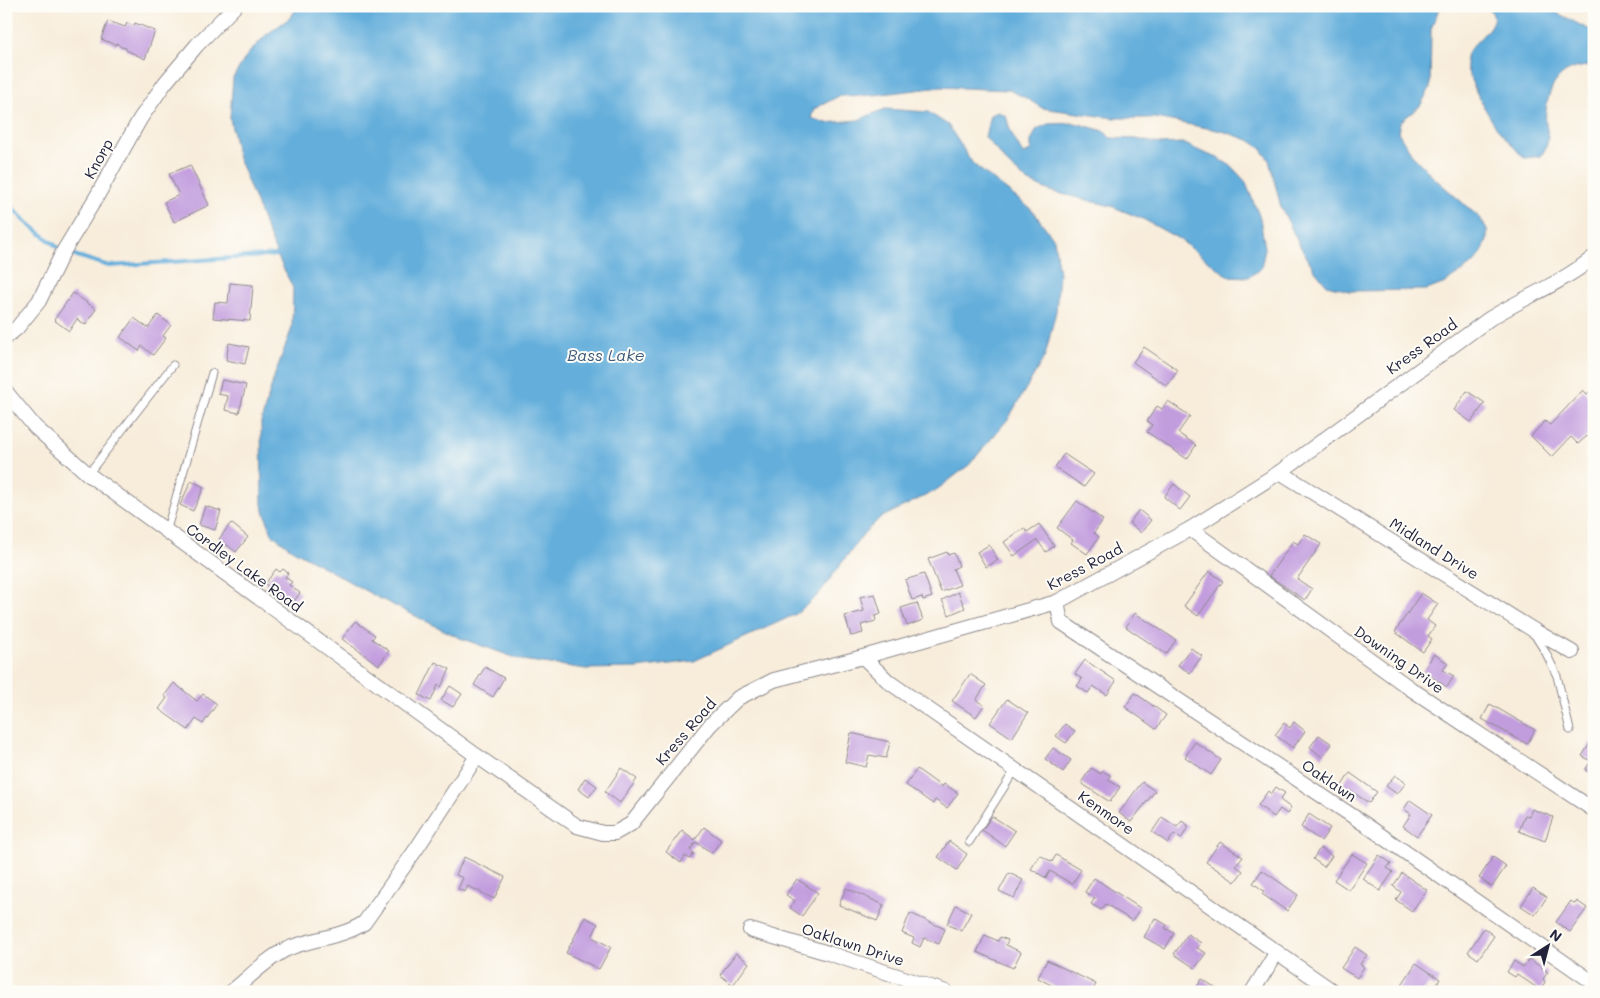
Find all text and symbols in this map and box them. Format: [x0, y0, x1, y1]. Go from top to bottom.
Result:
street label: Knorp [79, 135, 117, 182]
street label: Kress Road [1382, 314, 1461, 379]
water label: Bass Lake [567, 344, 645, 365]
street label: Midland Drive [1386, 513, 1483, 584]
street label: Cordley Lake Road [182, 518, 307, 616]
street label: Kress Road [1043, 538, 1126, 594]
street label: Downing Drive [1351, 621, 1448, 698]
street label: Kress Road [651, 694, 720, 769]
street label: Oaklawn [1298, 754, 1361, 806]
street label: Kenmore [1074, 786, 1139, 839]
street label: Oaklawn Drive [799, 918, 907, 970]
north arrow [1522, 920, 1572, 970]
text: N [1546, 924, 1566, 946]

